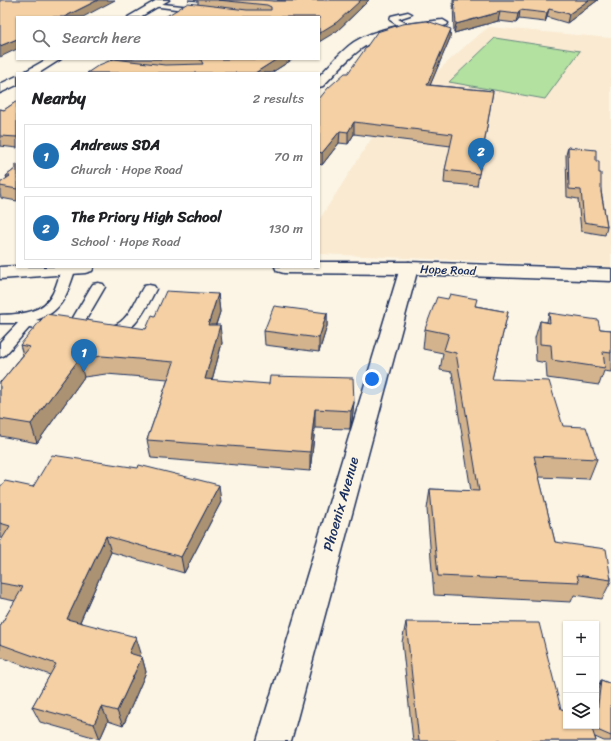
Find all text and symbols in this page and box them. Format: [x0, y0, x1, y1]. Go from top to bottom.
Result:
search box [16, 16, 320, 60]
text: Search here [62, 25, 141, 51]
icon: search [30, 27, 52, 49]
text: Nearby [32, 83, 86, 113]
text: 2 results [253, 87, 304, 110]
text: Andrews SDA [71, 132, 160, 158]
pin: 2 [468, 138, 494, 171]
text: 1 [43, 145, 49, 168]
text: 70 m [274, 145, 303, 168]
text: Church · Hope Road [71, 158, 182, 181]
text: The Priory High School [71, 204, 222, 230]
text: 2 [42, 217, 50, 240]
text: 130 m [269, 217, 303, 240]
text: School · Hope Road [71, 230, 180, 253]
street label: Hope Road [420, 258, 477, 282]
pin: 1 [71, 339, 97, 372]
your location [362, 369, 382, 389]
street label: Phoenix Avenue [316, 454, 366, 554]
map controls [563, 621, 599, 729]
button: + [563, 621, 599, 657]
button: − [563, 657, 599, 693]
button: layers [563, 693, 599, 729]

